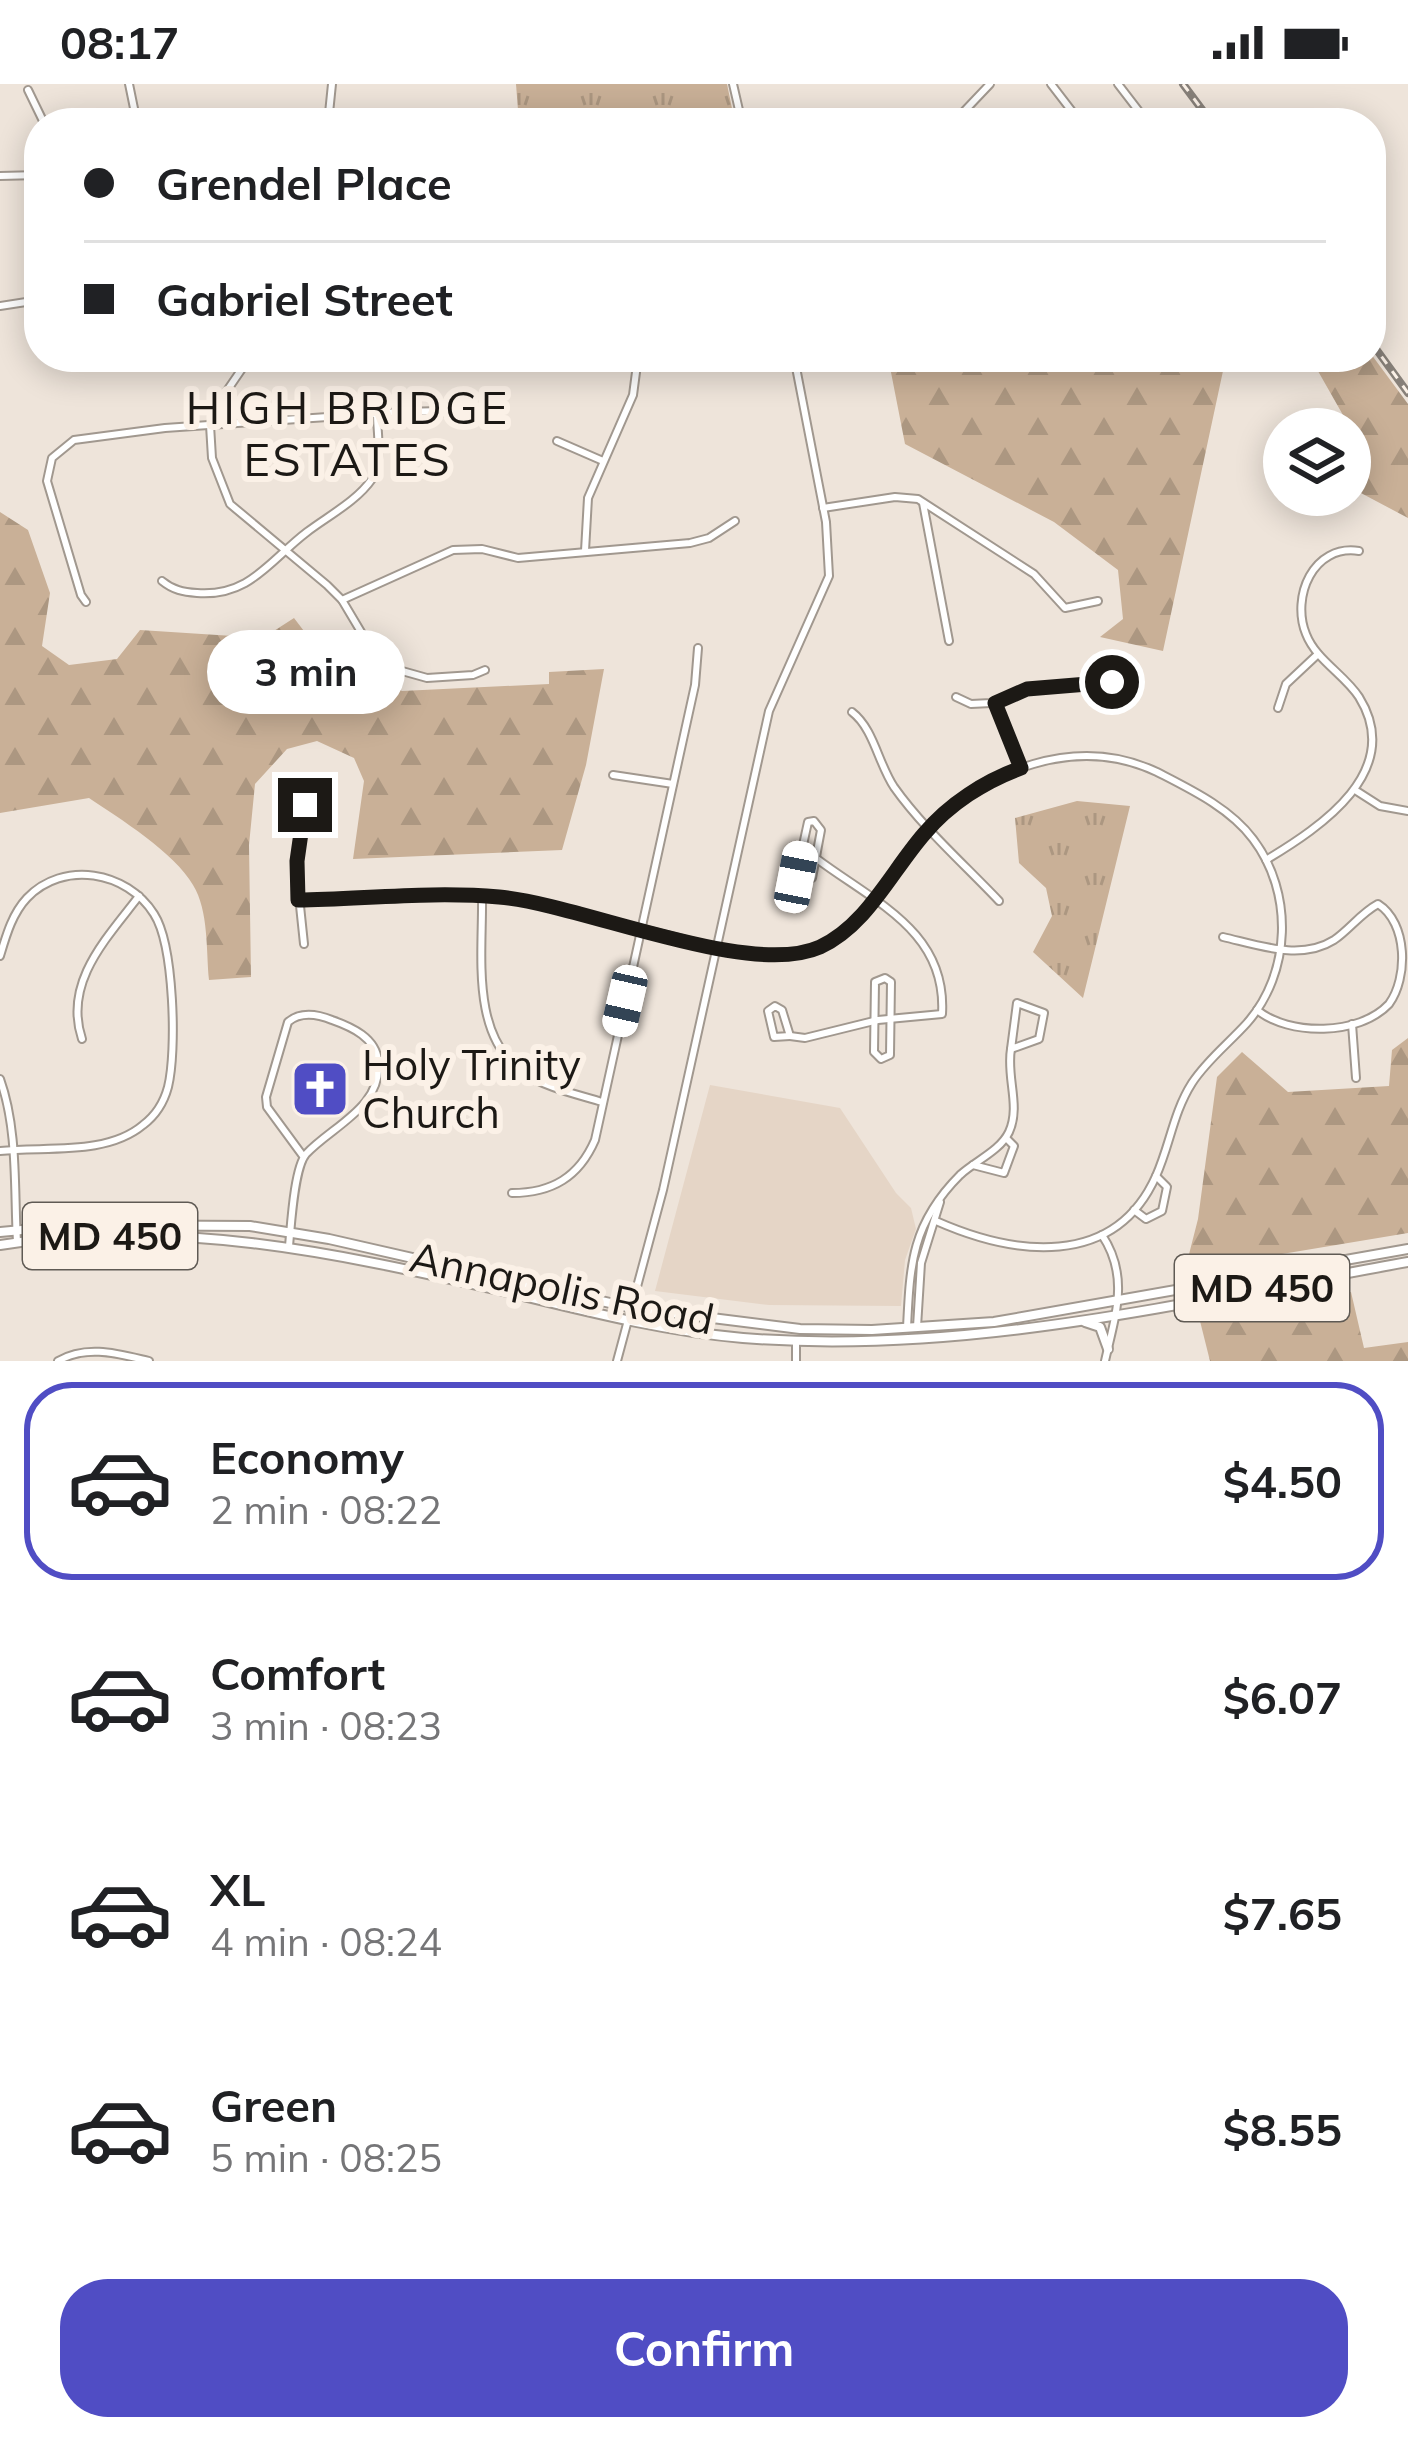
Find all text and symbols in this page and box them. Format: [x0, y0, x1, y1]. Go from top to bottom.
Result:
text: 08:17 [60, 14, 179, 70]
text: Grendel Place [156, 155, 452, 211]
text: Gabriel Street [156, 271, 453, 327]
district label: HIGH BRIDGE ESTATES [186, 379, 510, 487]
map controls [1263, 408, 1371, 516]
button: layers [1263, 408, 1371, 516]
callout: 3 min [206, 631, 404, 715]
text: 3 min [255, 647, 357, 696]
route start [1085, 655, 1139, 709]
route end [278, 778, 332, 832]
car [771, 838, 821, 916]
car [599, 962, 651, 1040]
place label: Holy Trinity Church [362, 1038, 581, 1139]
church icon: Holy Trinity Church [289, 1058, 351, 1120]
road number: MD 450 [23, 1203, 197, 1269]
street label: Annapolis Road [405, 1229, 719, 1346]
road number: MD 450 [1175, 1255, 1349, 1321]
icon: car [66, 1427, 174, 1535]
text: Economy [210, 1429, 404, 1485]
text: $4.50 [1223, 1453, 1342, 1509]
text: 2 min · 08:22 [210, 1485, 442, 1534]
icon: car [66, 1643, 174, 1751]
text: Comfort [210, 1645, 385, 1701]
text: $6.07 [1223, 1669, 1342, 1725]
text: 3 min · 08:23 [210, 1701, 442, 1750]
icon: car [66, 1859, 174, 1967]
text: XL [210, 1861, 265, 1917]
text: $7.65 [1223, 1885, 1342, 1941]
text: 4 min · 08:24 [210, 1917, 442, 1966]
icon: car [66, 2075, 174, 2183]
text: Green [210, 2077, 337, 2133]
text: $8.55 [1223, 2101, 1342, 2157]
text: 5 min · 08:25 [210, 2133, 442, 2182]
button: Confirm [60, 2279, 1348, 2417]

